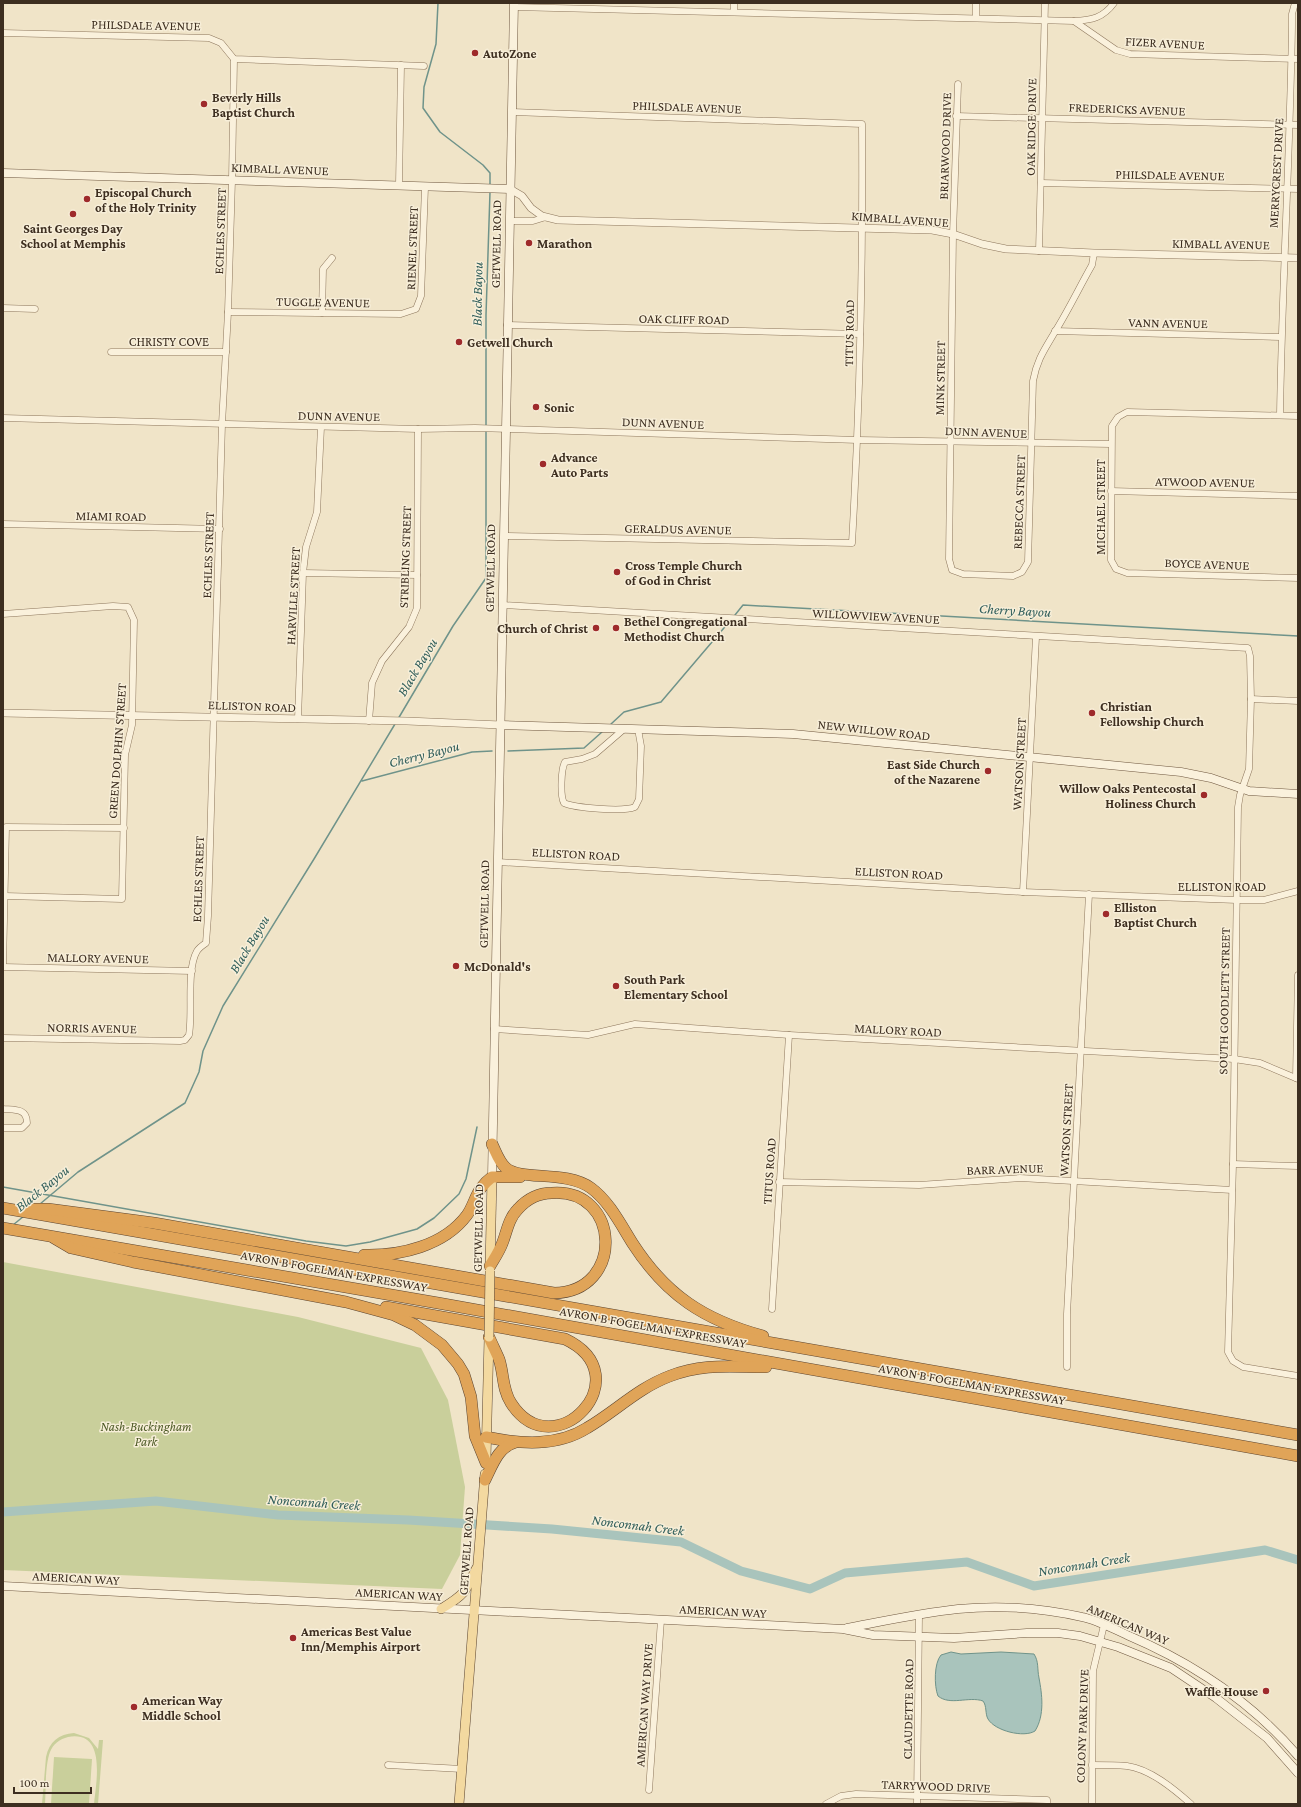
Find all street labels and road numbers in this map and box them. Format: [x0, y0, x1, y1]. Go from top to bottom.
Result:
street label: PHILSDALE AVENUE [91, 17, 201, 33]
street label: FIZER AVENUE [1125, 33, 1205, 53]
street label: OAK RIDGE DRIVE [1023, 78, 1039, 176]
street label: BRIARWOOD DRIVE [936, 92, 954, 200]
street label: PHILSDALE AVENUE [632, 98, 742, 116]
street label: FREDERICKS AVENUE [1068, 99, 1186, 119]
street label: MERRYCREST DRIVE [1266, 118, 1286, 228]
street label: KIMBALL AVENUE [231, 160, 329, 178]
street label: PHILSDALE AVENUE [1115, 167, 1225, 183]
street label: ECHLES STREET [211, 187, 229, 275]
street label: GETWELL ROAD [488, 200, 504, 288]
street label: RIENEL STREET [403, 206, 421, 290]
street label: KIMBALL AVENUE [851, 208, 949, 230]
street label: KIMBALL AVENUE [1172, 236, 1270, 252]
street label: TUGGLE AVENUE [276, 294, 370, 310]
street label: TITUS ROAD [841, 299, 857, 367]
street label: OAK CLIFF ROAD [638, 311, 730, 327]
street label: VANN AVENUE [1128, 315, 1208, 331]
street label: CHRISTY COVE [129, 334, 209, 349]
street label: MINK STREET [932, 341, 948, 415]
street label: DUNN AVENUE [298, 408, 380, 424]
street label: DUNN AVENUE [622, 414, 704, 432]
street label: DUNN AVENUE [945, 423, 1027, 441]
street label: REBECCA STREET [1010, 454, 1028, 550]
street label: MICHAEL STREET [1093, 459, 1108, 555]
street label: ATWOOD AVENUE [1155, 474, 1255, 490]
street label: STRIBLING STREET [396, 506, 414, 608]
street label: MIAMI ROAD [75, 508, 147, 524]
street label: ECHLES STREET [199, 511, 217, 599]
street label: GERALDUS AVENUE [624, 521, 732, 537]
street label: GETWELL ROAD [482, 524, 498, 612]
street label: HARVILLE STREET [283, 547, 303, 645]
street label: BOYCE AVENUE [1164, 555, 1250, 573]
street label: WILLOWVIEW AVENUE [812, 605, 940, 627]
street label: GREEN DOLPHIN STREET [105, 683, 129, 819]
street label: ELLISTON ROAD [208, 697, 296, 715]
street label: NEW WILLOW ROAD [817, 717, 931, 743]
street label: WATSON STREET [1009, 717, 1029, 811]
street label: ECHLES STREET [189, 835, 207, 923]
street label: ELLISTON ROAD [531, 844, 621, 864]
street label: GETWELL ROAD [476, 860, 492, 948]
street label: ELLISTON ROAD [854, 863, 944, 883]
street label: ELLISTON ROAD [1178, 879, 1266, 894]
street label: SOUTH GOODLETT STREET [1215, 927, 1233, 1075]
street label: MALLORY AVENUE [47, 950, 149, 966]
street label: NORRIS AVENUE [47, 1020, 137, 1036]
street label: MALLORY ROAD [854, 1020, 942, 1040]
street label: WATSON STREET [1056, 1083, 1076, 1177]
street label: TITUS ROAD [759, 1137, 779, 1205]
street label: BARR AVENUE [966, 1160, 1044, 1178]
street label: GETWELL ROAD [470, 1184, 486, 1272]
street label: AVRON B FOGELMAN EXPRESSWAY [240, 1247, 429, 1295]
street label: AVRON B FOGELMAN EXPRESSWAY [559, 1303, 748, 1351]
street label: AVRON B FOGELMAN EXPRESSWAY [878, 1360, 1067, 1408]
street label: GETWELL ROAD [455, 1506, 477, 1596]
street label: AMERICAN WAY [32, 1568, 120, 1588]
street label: AMERICAN WAY [355, 1584, 443, 1604]
street label: AMERICAN WAY [1085, 1600, 1171, 1648]
street label: AMERICAN WAY [679, 1601, 767, 1621]
street label: AMERICAN WAY DRIVE [632, 1643, 656, 1767]
street label: CLAUDETTE ROAD [900, 1658, 916, 1760]
street label: COLONY PARK DRIVE [1073, 1669, 1091, 1783]
street label: TARRYWOOD DRIVE [881, 1777, 991, 1795]

